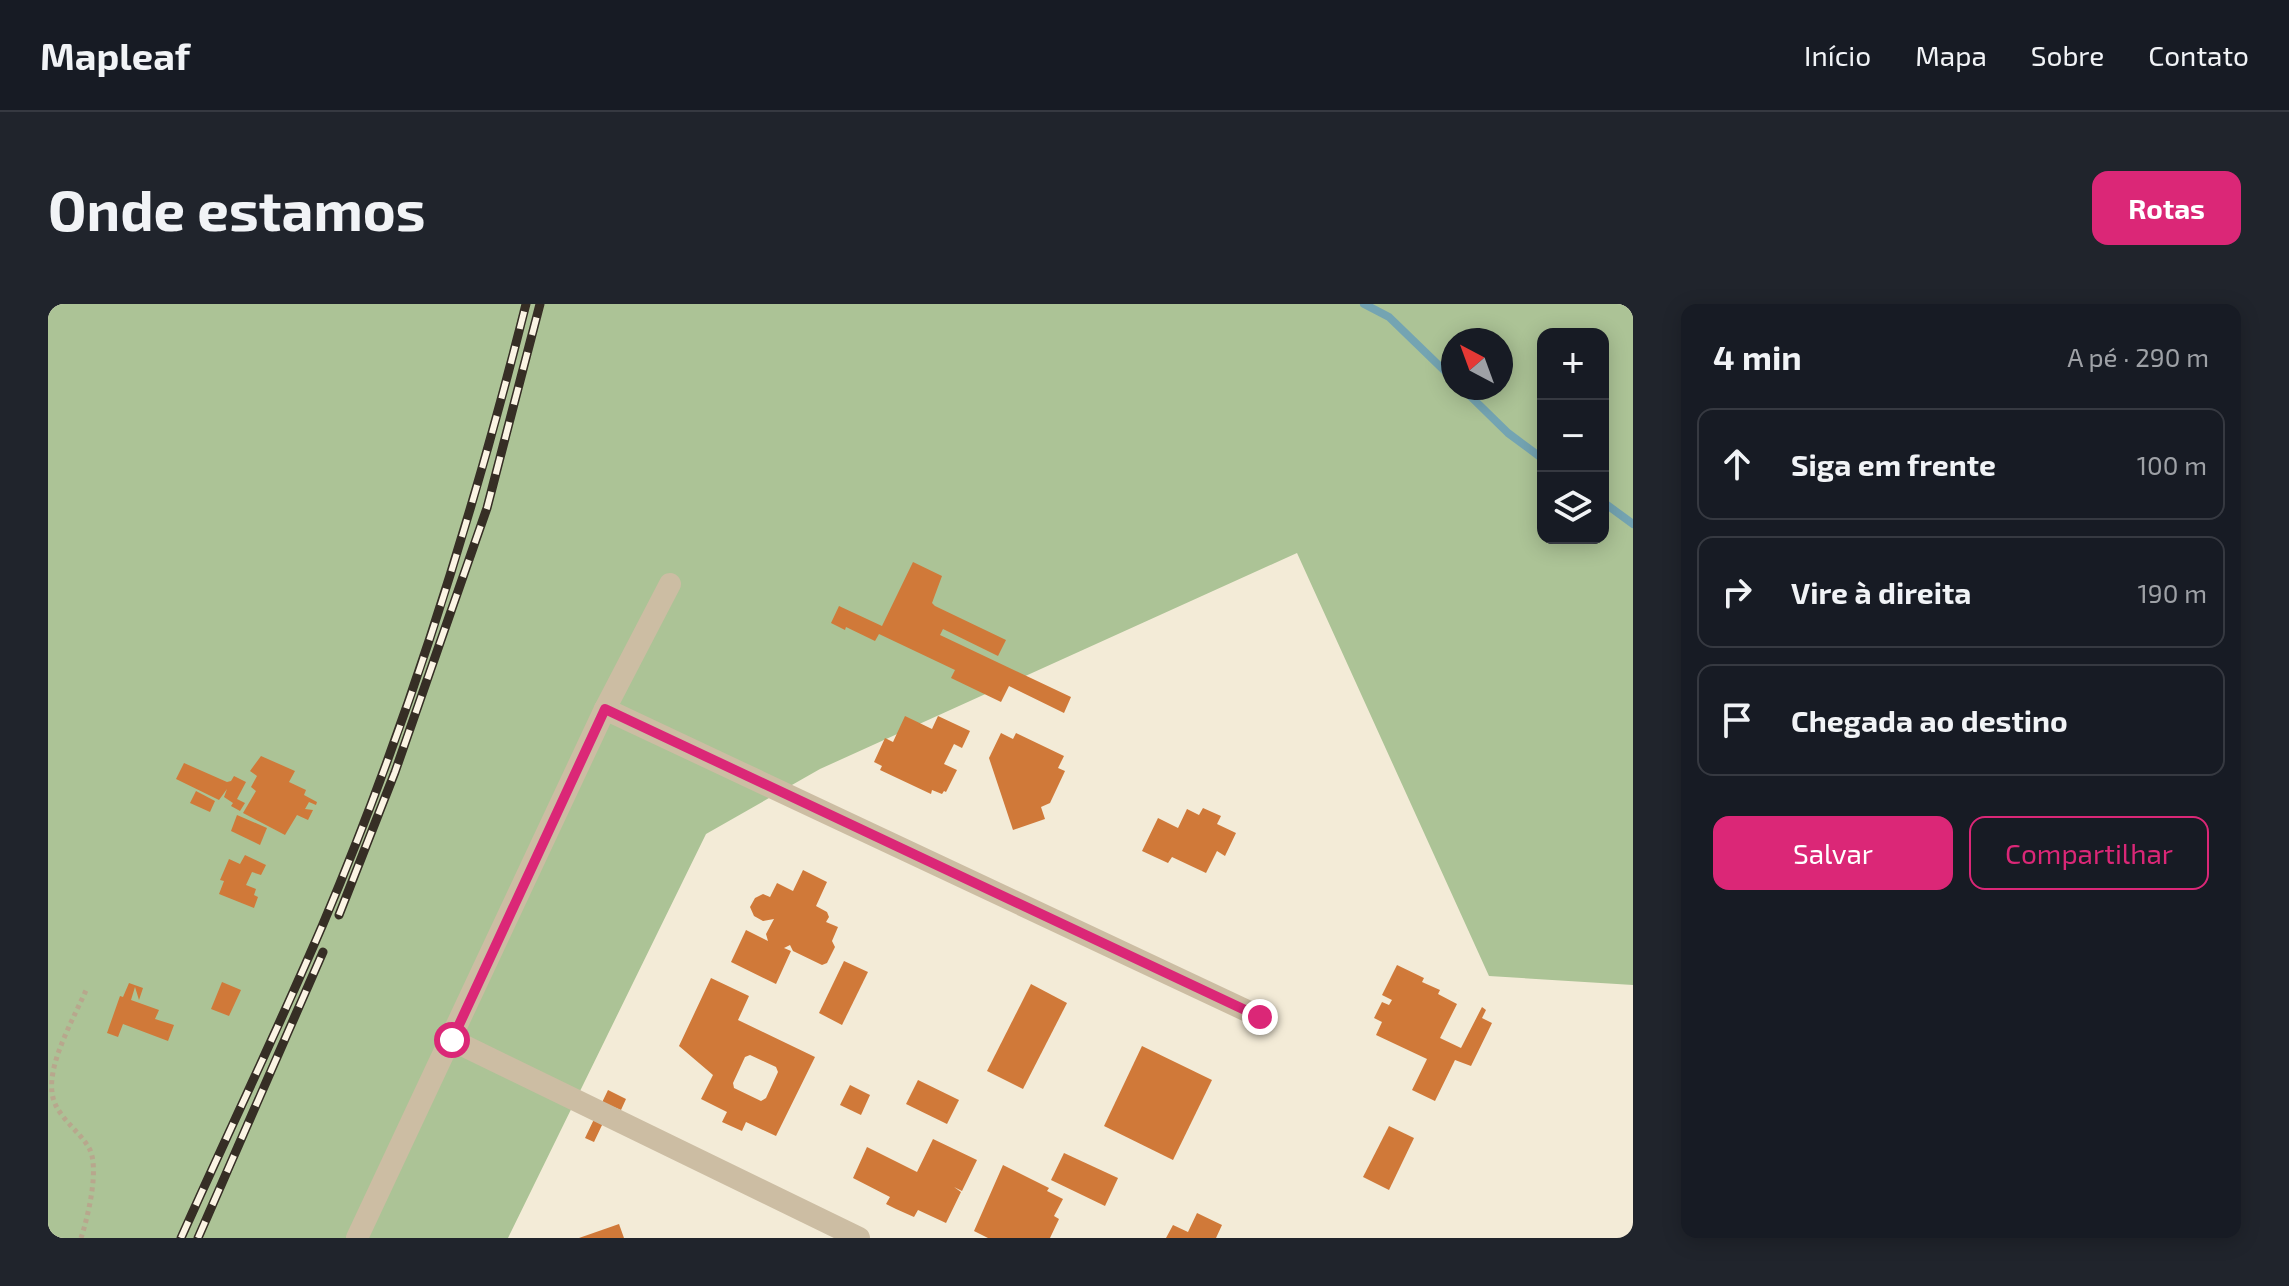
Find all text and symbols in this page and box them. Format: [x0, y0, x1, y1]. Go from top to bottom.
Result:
text: Mapleaf [40, 32, 190, 78]
text: Início [1804, 38, 1871, 72]
text: Mapa [1915, 38, 1987, 72]
text: Sobre [2031, 38, 2104, 72]
text: Contato [2148, 38, 2249, 72]
button: Rotas [2092, 171, 2241, 245]
text: Onde estamos [48, 175, 426, 242]
north arrow [1441, 328, 1513, 400]
map controls [1537, 328, 1609, 544]
button: + [1537, 328, 1609, 400]
text: 4 min [1713, 336, 1802, 377]
text: A pé · 290 m [2067, 341, 2209, 372]
button: − [1537, 400, 1609, 472]
icon: ahead [1715, 442, 1759, 486]
text: Siga em frente [1791, 446, 1996, 482]
text: 100 m [2137, 449, 2207, 480]
button: layers [1537, 472, 1609, 544]
icon: right [1715, 570, 1759, 614]
text: Vire à direita [1791, 574, 1971, 610]
text: 190 m [2138, 577, 2207, 608]
icon: arrive [1715, 698, 1759, 742]
text: Chegada ao destino [1791, 702, 2068, 738]
button: Salvar [1713, 816, 1953, 890]
button: Compartilhar [1969, 816, 2209, 890]
route end [1242, 999, 1278, 1035]
route start [434, 1022, 470, 1058]

